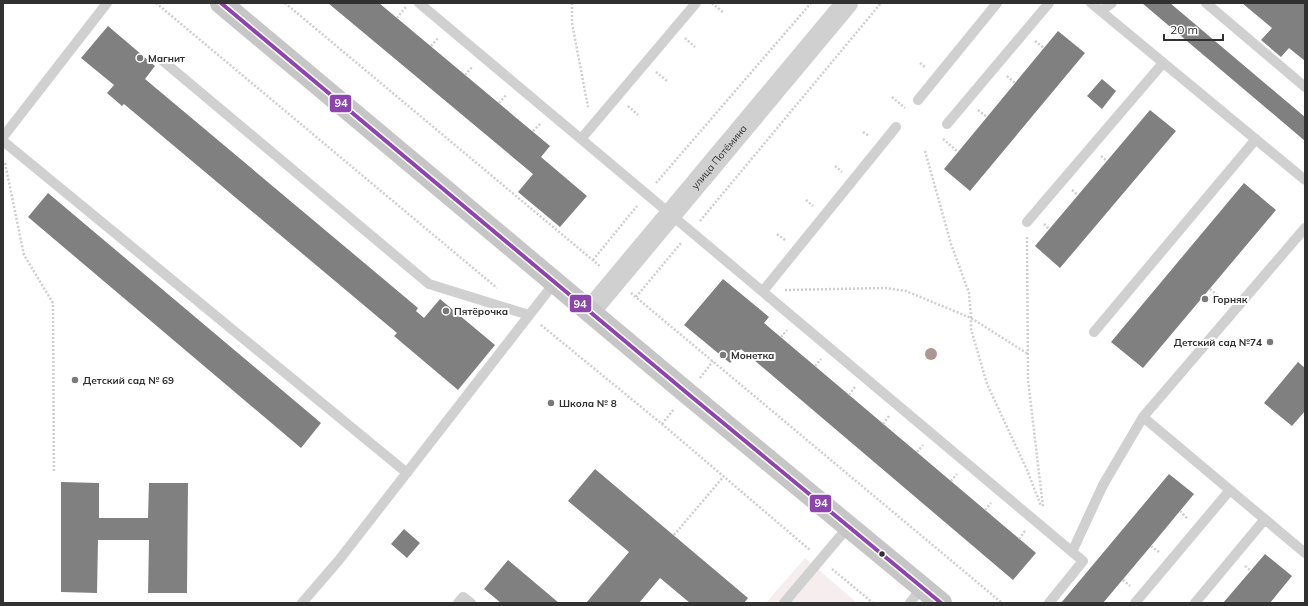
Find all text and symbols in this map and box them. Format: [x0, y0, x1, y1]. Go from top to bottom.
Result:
scale bar [1164, 16, 1223, 42]
text: 20 m [1170, 22, 1198, 37]
place label: Магнит [148, 52, 185, 65]
marker: Магнит [135, 53, 145, 63]
line badge: 94 [329, 94, 352, 113]
text: 94 [334, 96, 348, 110]
street label: улица Потёмина [688, 122, 749, 192]
place label: Горняк [1213, 293, 1248, 306]
line badge: 94 [569, 294, 592, 313]
marker: Горняк [1200, 294, 1210, 304]
text: 94 [573, 297, 587, 311]
place label: Пятёрочка [454, 305, 508, 318]
marker: Пятёрочка [441, 306, 451, 316]
place label: Детский сад №74 [1174, 336, 1262, 349]
marker: Детский сад №74 [1265, 337, 1275, 347]
place label: Монетка [731, 349, 774, 362]
marker: Монетка [718, 350, 728, 360]
place label: Детский сад № 69 [83, 374, 174, 387]
marker: Детский сад № 69 [70, 375, 80, 385]
place label: Школа № 8 [559, 397, 617, 410]
marker: Школа № 8 [546, 398, 556, 408]
line badge: 94 [809, 494, 832, 513]
text: 94 [814, 496, 828, 510]
unlabelled marker [877, 549, 887, 559]

